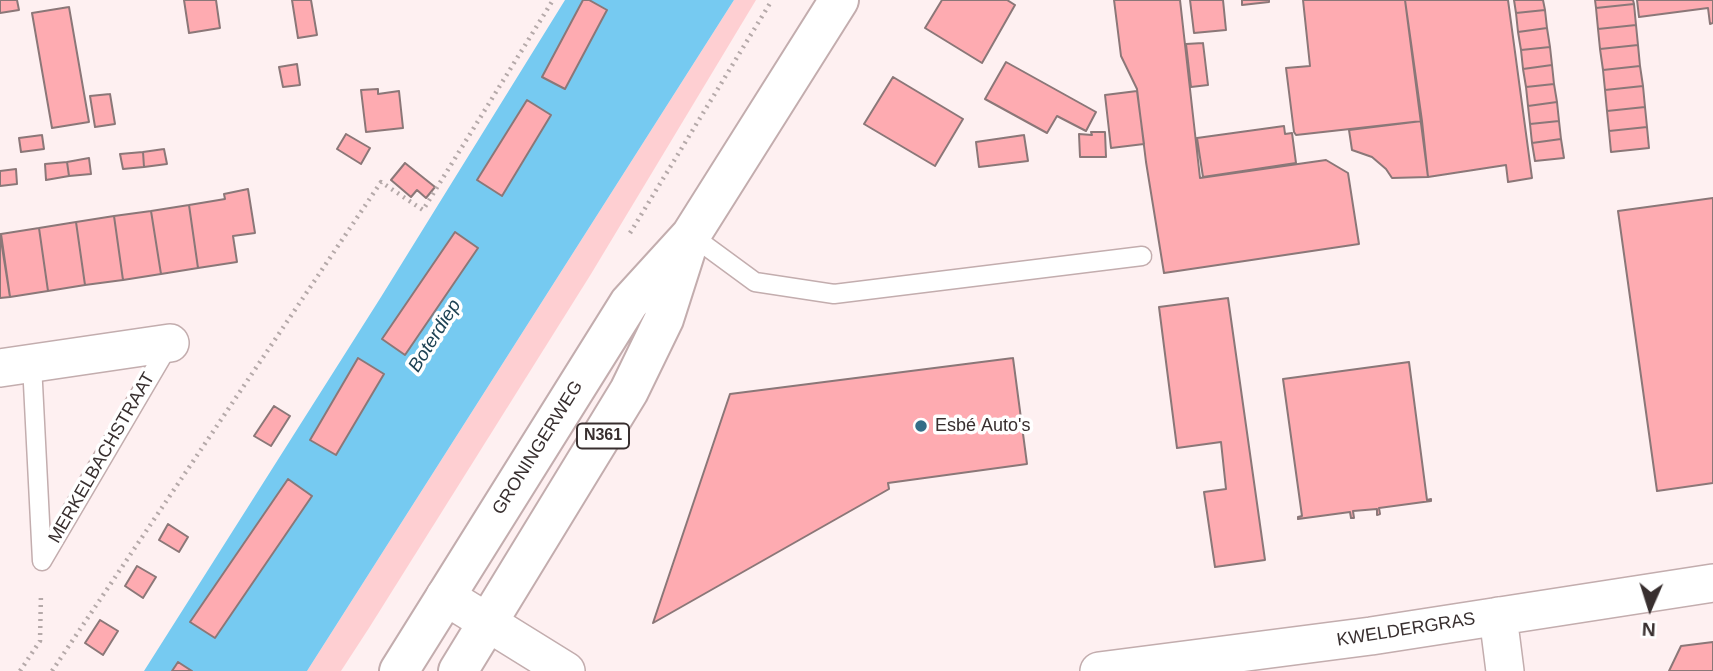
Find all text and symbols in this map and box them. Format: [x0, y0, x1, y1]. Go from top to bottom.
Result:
water label: Boterdiep [404, 295, 466, 377]
street label: MERKELBACHSTRAAT [44, 369, 160, 547]
street label: GRONINGERWEG [488, 377, 588, 519]
place label: Esbé Auto's [935, 415, 1030, 437]
marker: Esbé Auto's [913, 418, 929, 434]
road number: N361 [577, 424, 629, 448]
north arrow [1615, 573, 1685, 643]
street label: KWELDERGRAS [1335, 608, 1477, 652]
text: N [1641, 619, 1656, 640]

